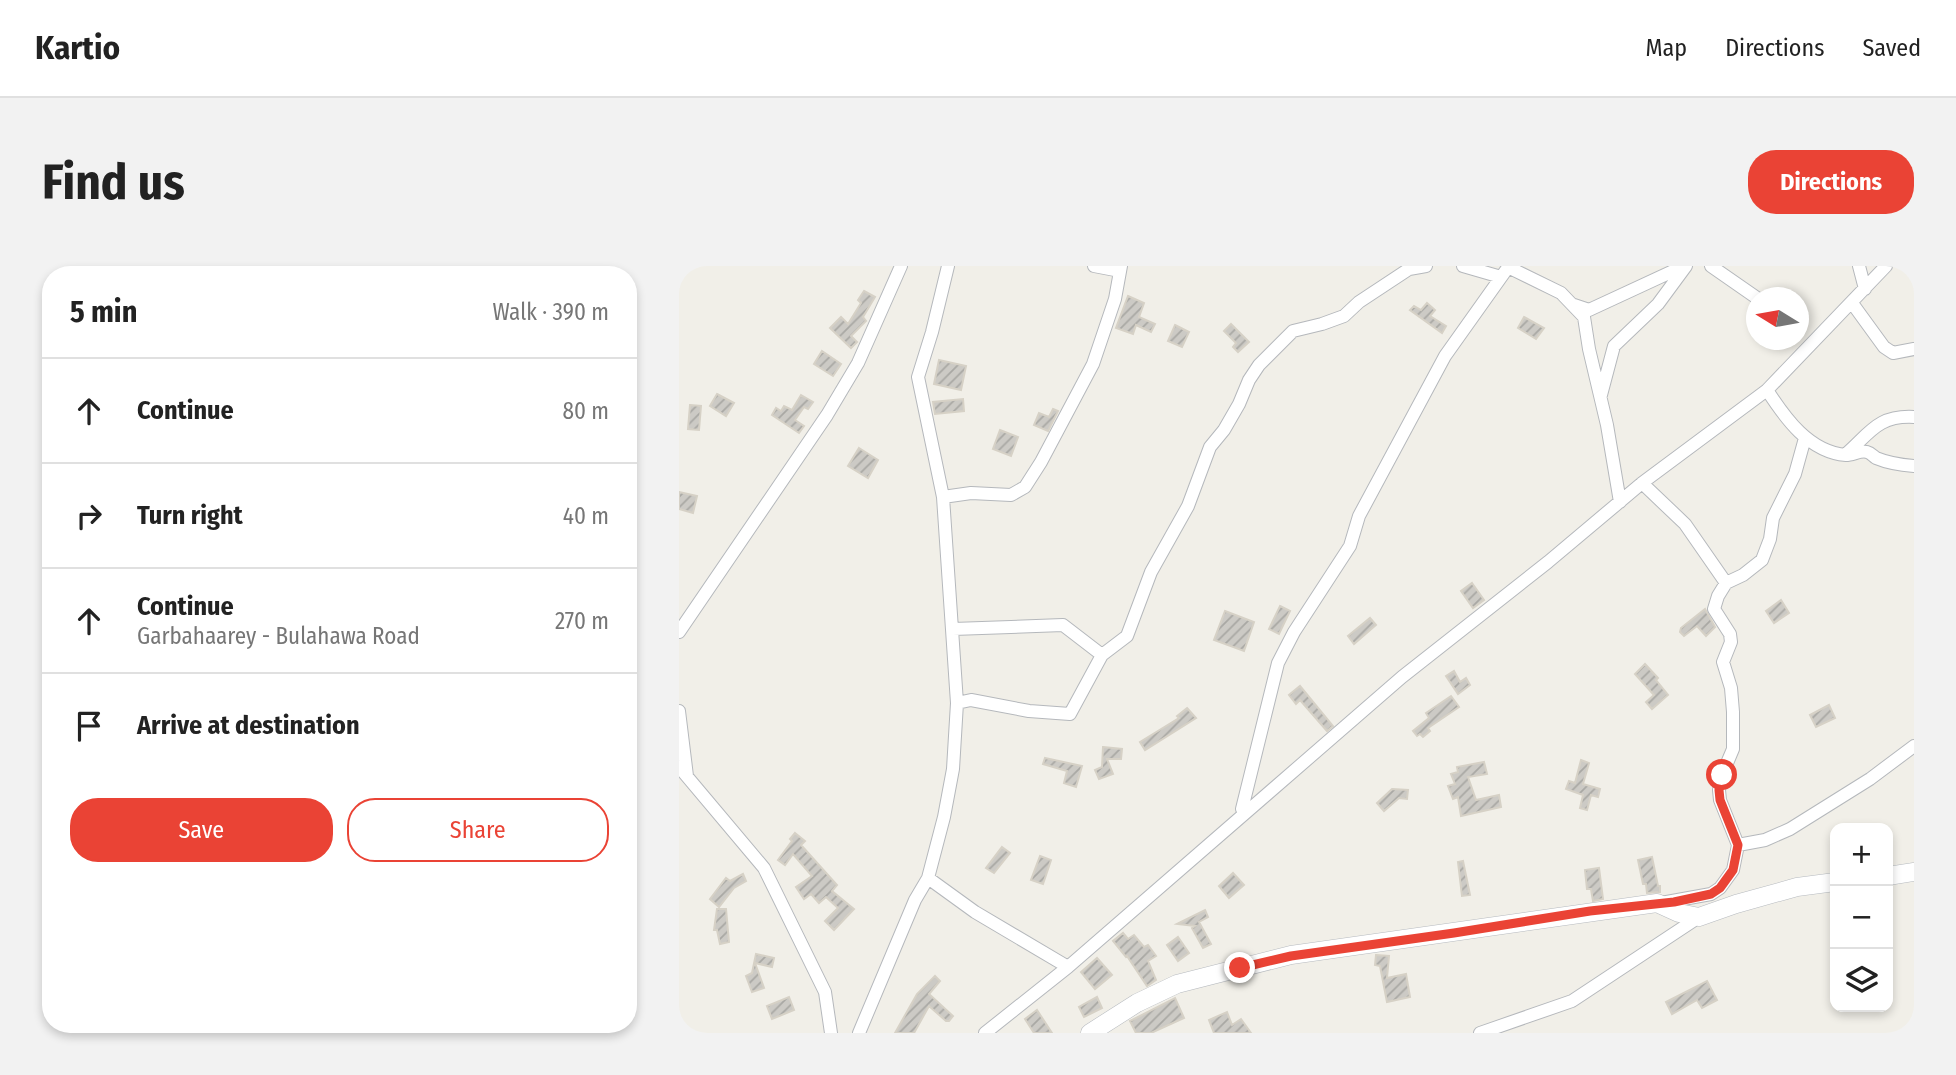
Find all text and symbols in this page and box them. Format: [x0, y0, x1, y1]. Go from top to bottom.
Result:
text: Kartio [35, 28, 120, 68]
text: Map [1646, 34, 1687, 62]
text: Directions [1725, 34, 1824, 62]
text: Saved [1862, 34, 1921, 62]
button: Directions [1748, 150, 1914, 214]
text: Find us [42, 153, 185, 212]
north arrow [1746, 287, 1809, 350]
text: 5 min [70, 294, 137, 330]
text: Walk · 390 m [493, 298, 609, 326]
icon: ahead [70, 392, 108, 430]
text: Continue [137, 395, 234, 426]
text: 80 m [562, 397, 609, 425]
icon: right [70, 497, 108, 535]
text: Turn right [137, 500, 243, 531]
text: 40 m [563, 502, 609, 530]
text: Continue [137, 591, 234, 622]
icon: ahead [70, 602, 108, 640]
text: 270 m [555, 607, 609, 635]
text: Garbahaarey - Bulahawa Road [137, 622, 420, 650]
icon: arrive [70, 707, 108, 745]
text: Arrive at destination [137, 710, 360, 741]
route start [1706, 759, 1737, 790]
button: Save [70, 798, 333, 862]
button: Share [347, 798, 609, 862]
map controls [1830, 823, 1893, 1012]
button: + [1830, 823, 1893, 886]
button: − [1830, 886, 1893, 949]
button: layers [1830, 949, 1893, 1012]
route end [1224, 952, 1255, 983]

